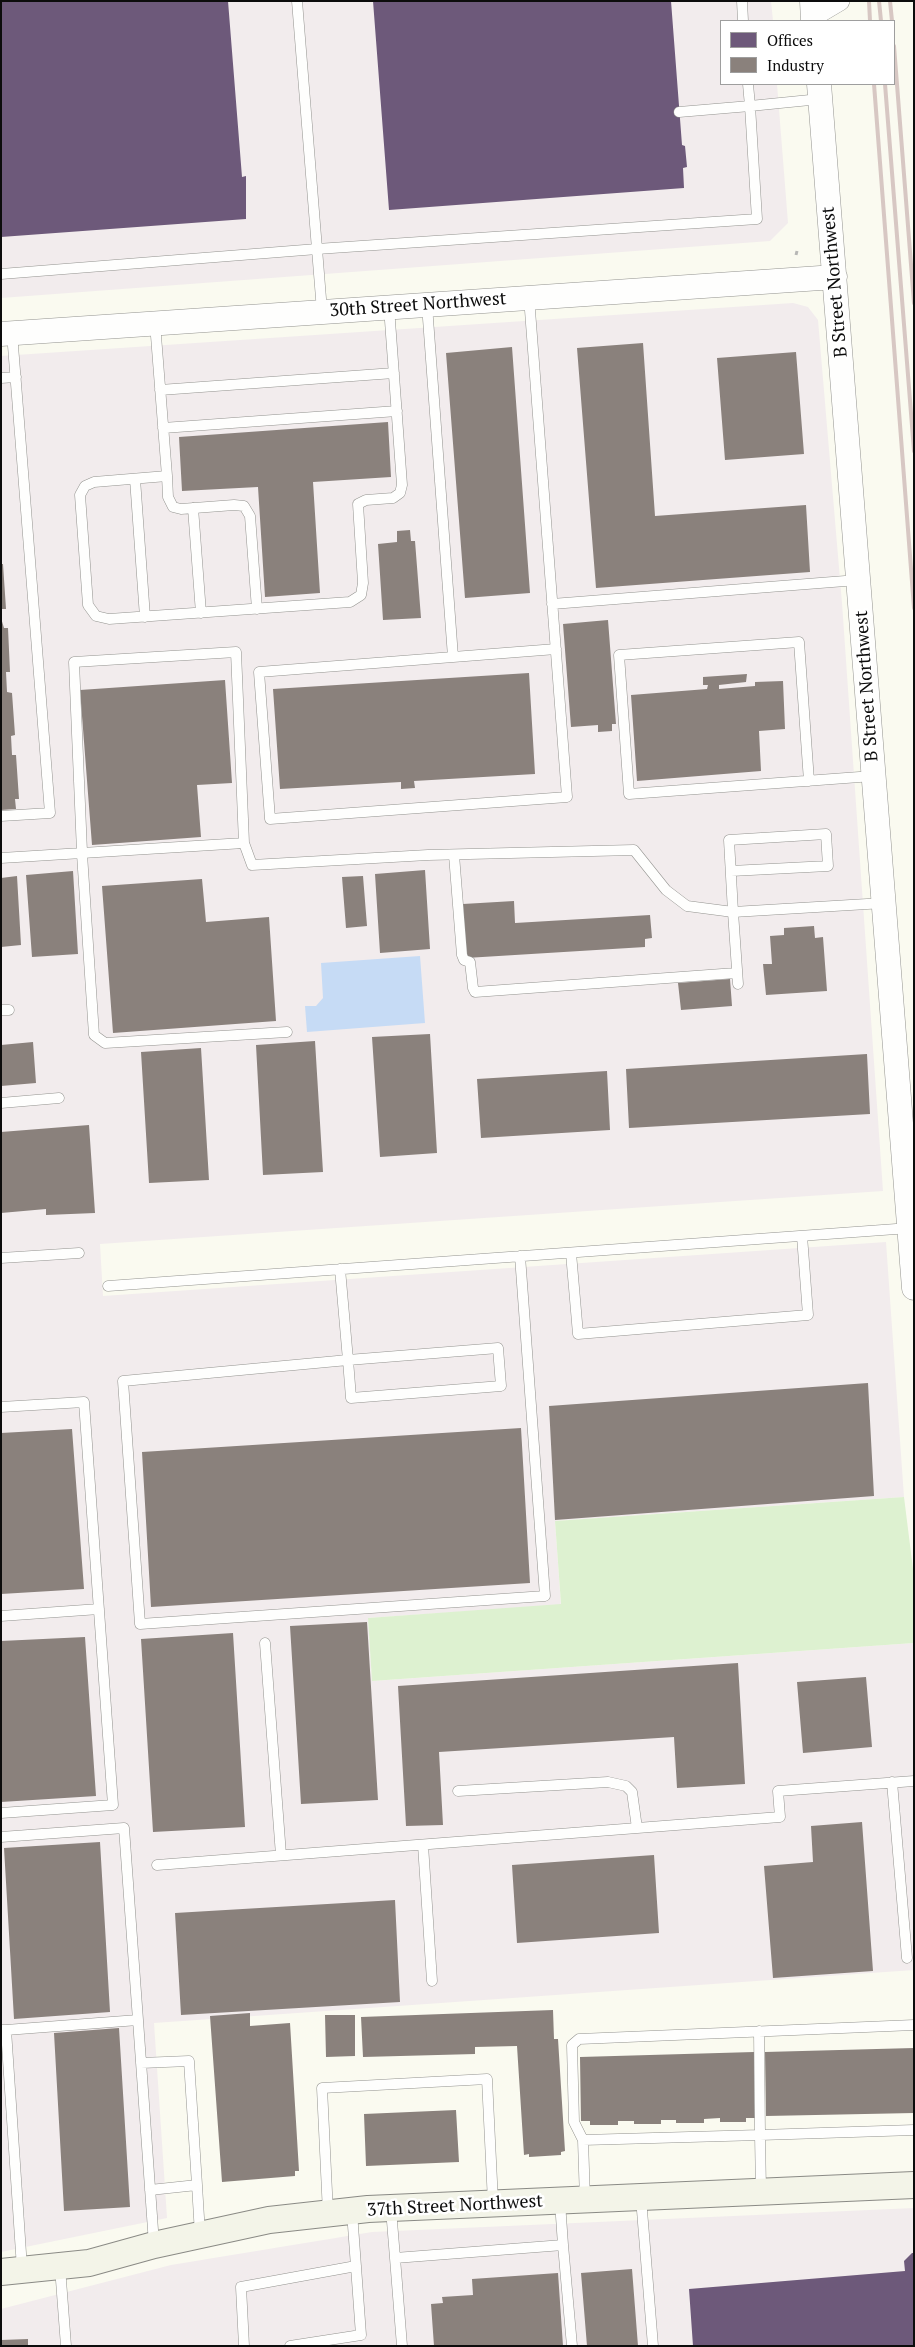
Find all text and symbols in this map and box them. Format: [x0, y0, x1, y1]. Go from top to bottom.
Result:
legend [720, 20, 895, 85]
text: Offices [767, 30, 813, 50]
text: Industry [767, 55, 824, 75]
street label: B Street Northwest [818, 206, 852, 358]
street label: 30th Street Northwest [329, 288, 507, 322]
street label: B Street Northwest [851, 610, 883, 762]
street label: 37th Street Northwest [366, 2191, 544, 2221]

